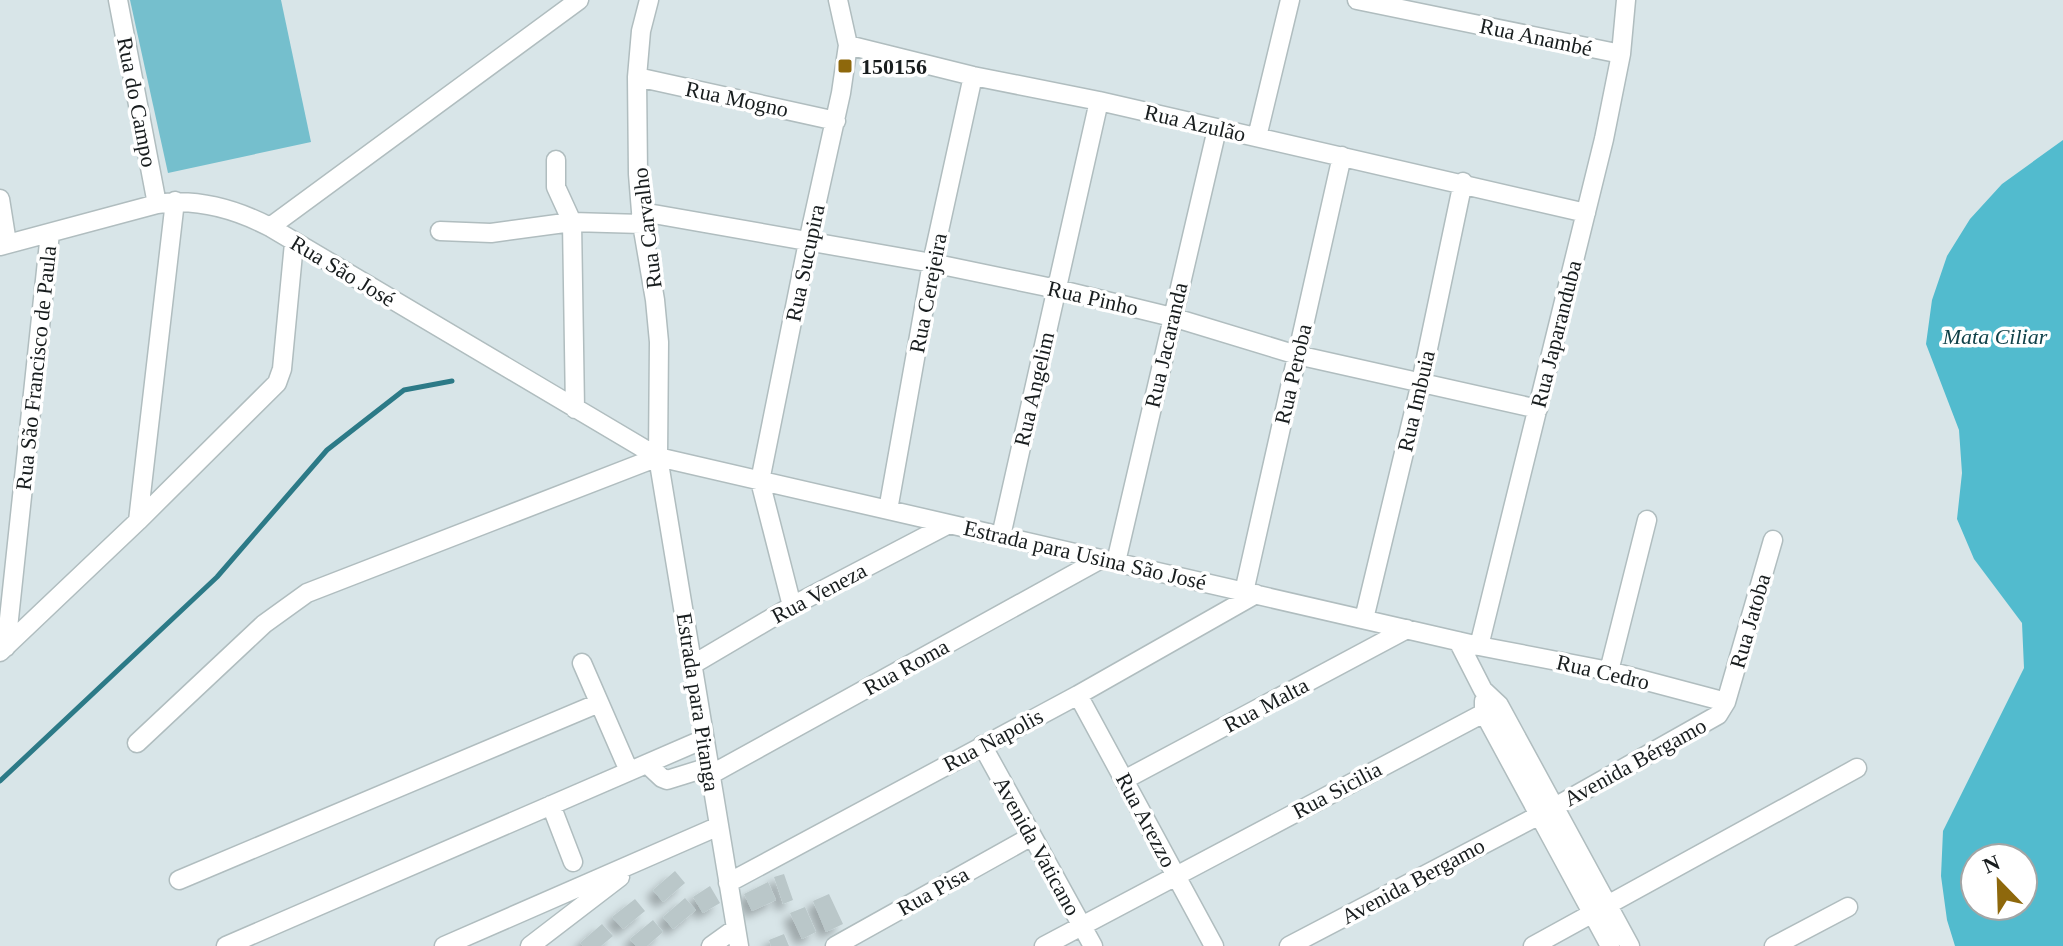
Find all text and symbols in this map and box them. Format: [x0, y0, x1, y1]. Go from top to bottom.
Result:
street label: Rua Anambé [1478, 13, 1594, 61]
street label: Rua do Campo [112, 35, 162, 169]
place label: 150156 [861, 54, 927, 79]
marker: 150156 [836, 57, 854, 75]
street label: Rua Mogno [683, 76, 791, 122]
street label: Rua Azulão [1142, 99, 1248, 147]
street label: Rua Carvalho [627, 166, 667, 290]
street label: Rua Sucupira [780, 202, 830, 324]
street label: Rua São José [286, 230, 400, 312]
street label: Rua Cerejeira [904, 231, 952, 355]
street label: Rua São Francisco de Paula [11, 244, 61, 491]
street label: Rua Japaranduba [1526, 258, 1586, 410]
street label: Rua Pinho [1045, 275, 1141, 321]
street label: Rua Jacaranda [1139, 280, 1193, 410]
street label: Rua Peroba [1269, 321, 1317, 427]
park label: Mata Ciliar [1942, 324, 2048, 349]
street label: Rua Angelim [1009, 329, 1059, 449]
street label: Rua Imbuia [1392, 348, 1440, 454]
street label: Estrada para Usina São José [961, 515, 1209, 595]
street label: Rua Veneza [767, 557, 871, 628]
street label: Rua Jatoba [1725, 571, 1775, 671]
street label: Estrada para Pitanga [672, 611, 725, 793]
street label: Rua Roma [859, 633, 953, 701]
street label: Rua Cedro [1554, 649, 1652, 695]
street label: Rua Malta [1219, 672, 1313, 738]
street label: Rua Napolis [939, 703, 1047, 777]
street label: Avenida Bérgamo [1560, 713, 1710, 811]
street label: Rua Sicilia [1288, 756, 1386, 824]
street label: Rua Arezzo [1111, 769, 1181, 871]
street label: Avenida Vaticano [989, 772, 1085, 920]
street label: Avenida Bergamo [1337, 833, 1489, 929]
north arrow [1959, 842, 2039, 922]
text: N [1979, 849, 2004, 879]
street label: Rua Pisa [893, 861, 973, 921]

